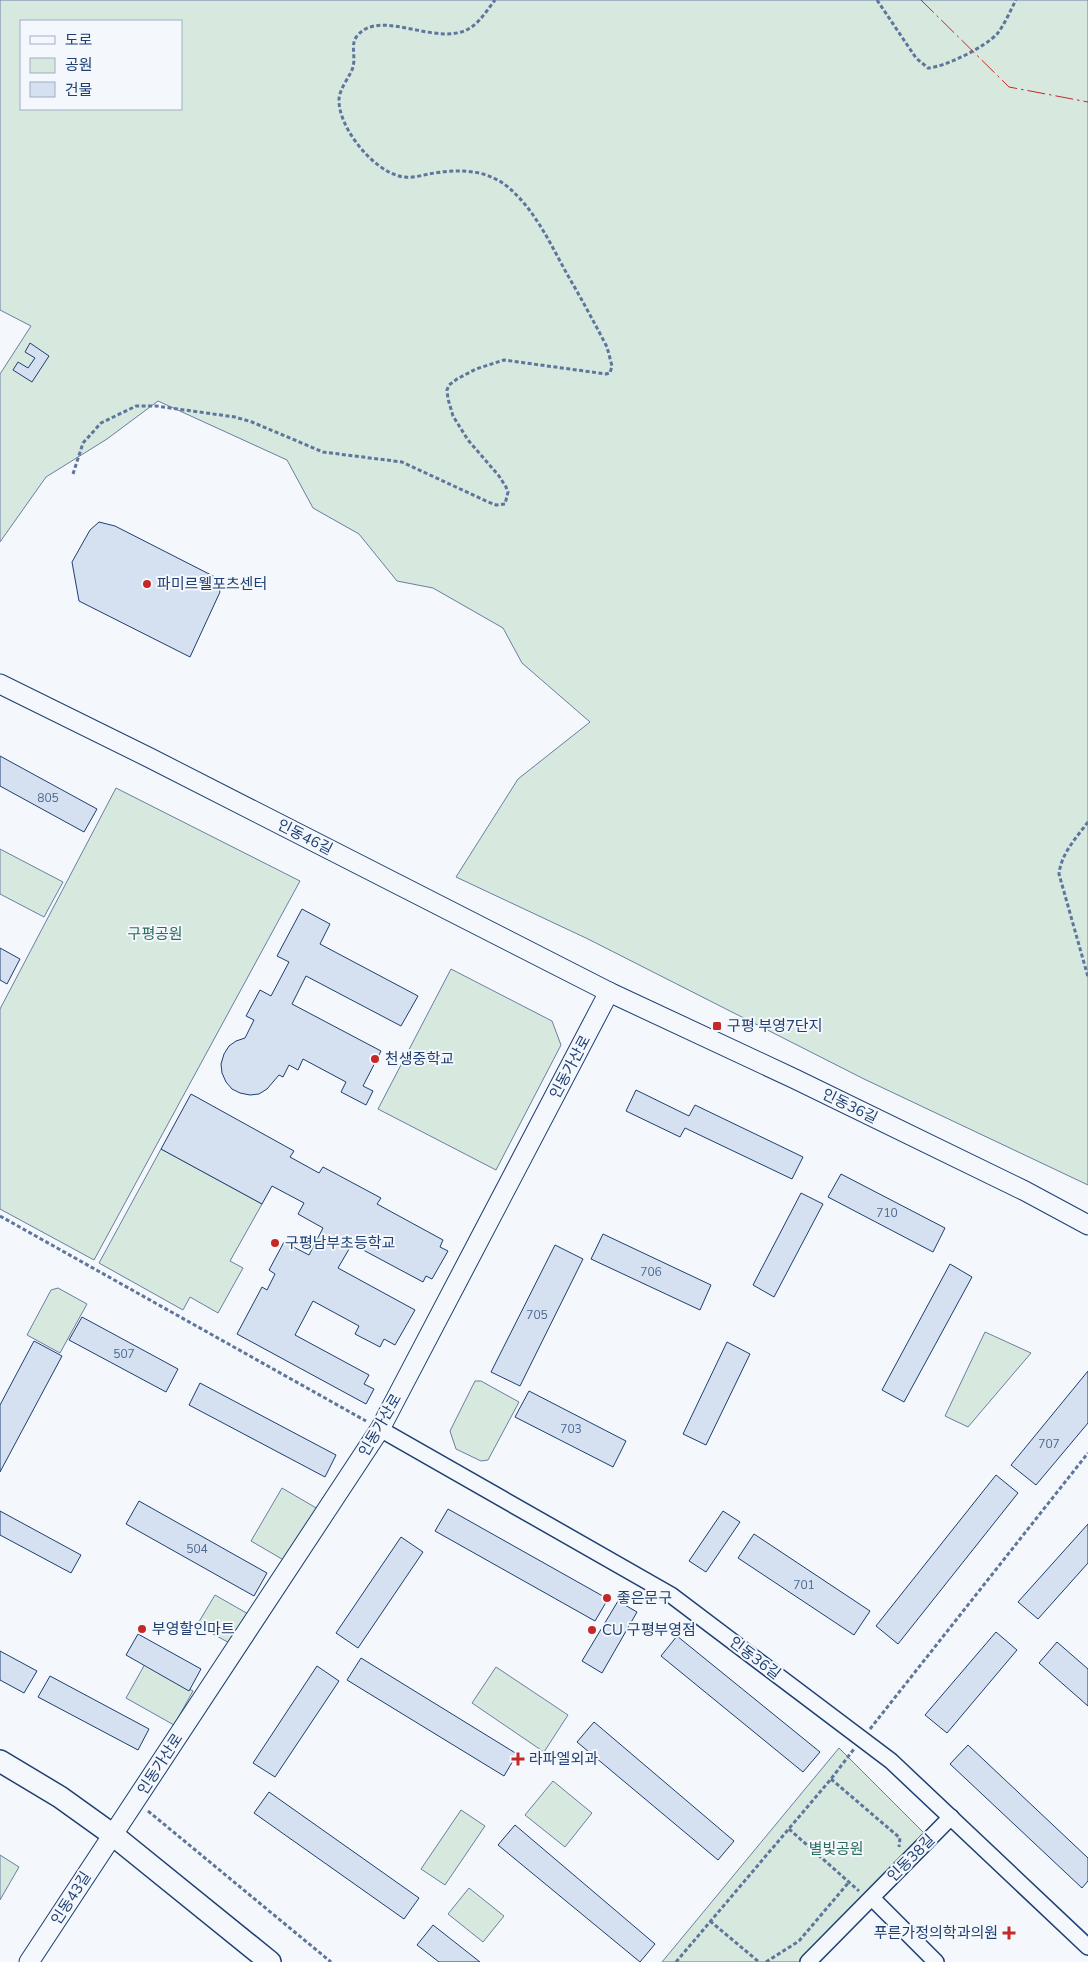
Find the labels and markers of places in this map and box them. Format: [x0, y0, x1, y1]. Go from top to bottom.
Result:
place label: 파미르웰포츠센터 [157, 574, 267, 594]
marker: 파미르웰포츠센터 [141, 578, 153, 590]
place label: 구평 부영7단지 [727, 1016, 823, 1036]
marker: 구평 부영7단지 [711, 1020, 723, 1032]
place label: 천생중학교 [385, 1049, 454, 1069]
marker: 천생중학교 [369, 1053, 381, 1065]
place label: 구평남부초등학교 [285, 1233, 395, 1253]
marker: 구평남부초등학교 [269, 1237, 281, 1249]
place label: 좋은문구 [617, 1588, 672, 1608]
marker: 좋은문구 [601, 1592, 613, 1604]
place label: 부영할인마트 [152, 1619, 235, 1639]
place label: CU 구평부영점 [602, 1620, 696, 1640]
marker: 부영할인마트 [136, 1623, 148, 1635]
marker: CU 구평부영점 [586, 1624, 598, 1636]
place label: 라파엘외과 [529, 1749, 598, 1769]
marker: 라파엘외과 [511, 1752, 525, 1766]
place label: 푸른가정의학과의원 [874, 1923, 998, 1943]
marker: 푸른가정의학과의원 [1002, 1926, 1016, 1940]

